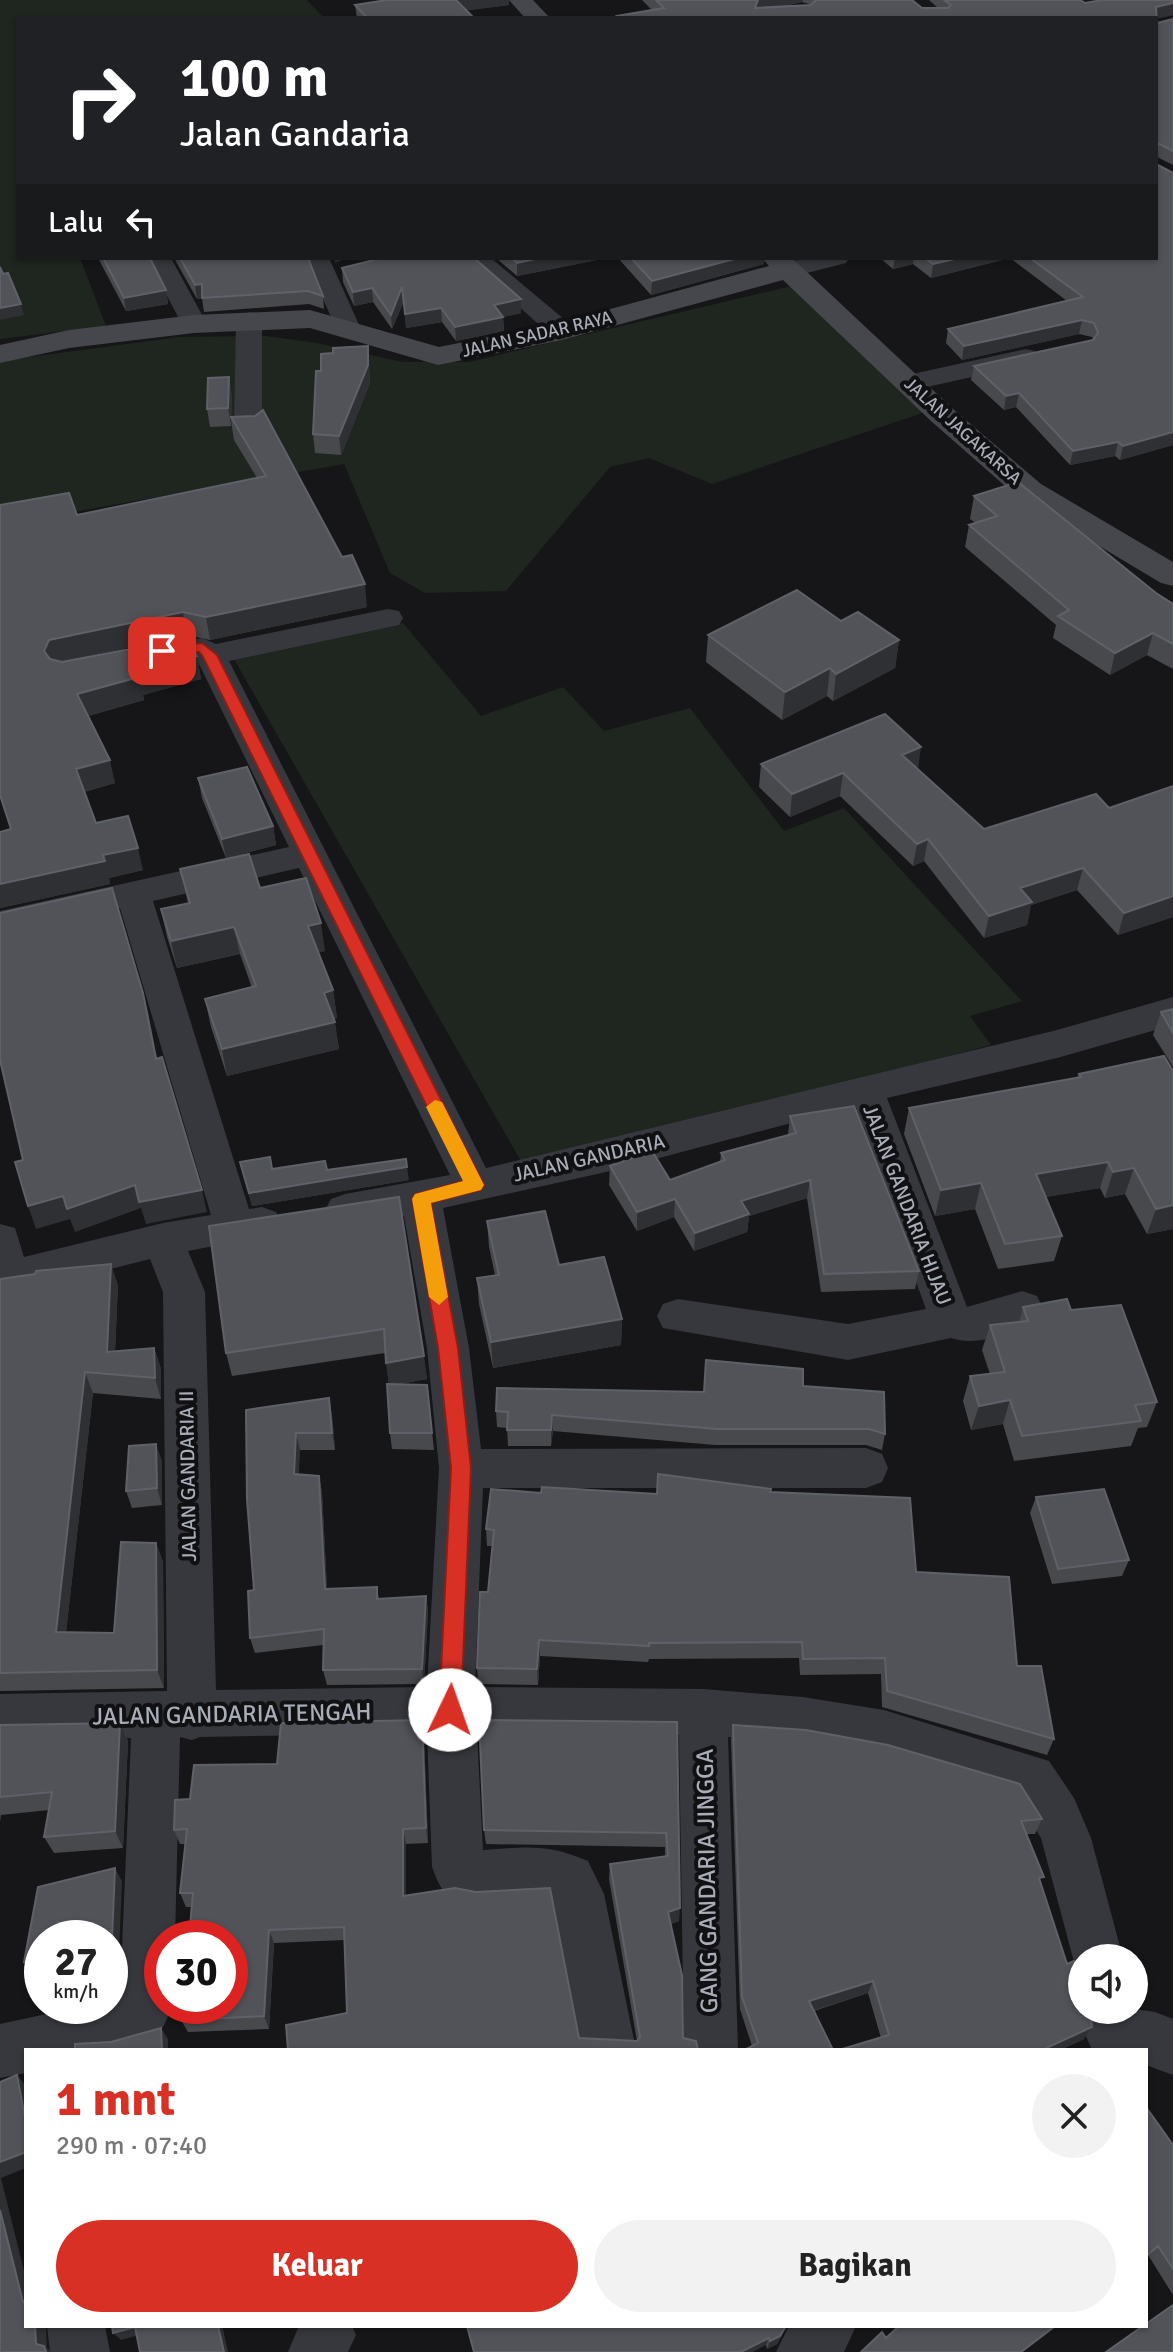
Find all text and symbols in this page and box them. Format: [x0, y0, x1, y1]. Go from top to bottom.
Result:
text: 100 m [180, 43, 328, 112]
icon: right [48, 48, 152, 152]
text: Jalan Gandaria [180, 112, 410, 157]
icon: left [119, 200, 163, 244]
text: Lalu [48, 204, 103, 241]
street label: JALAN SADAR RAYA [460, 306, 614, 362]
street label: JALAN JAGAKARSA [900, 373, 1026, 489]
pin [128, 617, 196, 685]
icon: arrive [140, 629, 184, 673]
street label: JALAN GANDARIA HIJAU [857, 1101, 957, 1309]
street label: JALAN GANDARIA [511, 1128, 667, 1188]
street label: JALAN GANDARIA II [174, 1390, 202, 1562]
position arrow [408, 1668, 492, 1752]
street label: JALAN GANDARIA TENGAH [92, 1697, 372, 1731]
street label: GANG GANDARIA JINGGA [690, 1748, 724, 2014]
speed limit sign: 30 [144, 1920, 248, 2024]
text: 27 [54, 1937, 98, 1987]
map controls [1068, 1944, 1148, 2024]
button: sound [1068, 1944, 1148, 2024]
text: km/h [53, 1979, 99, 2004]
text: 1 mnt [56, 2070, 176, 2129]
button: close [1032, 2074, 1116, 2158]
text: 290 m · 07:40 [56, 2130, 207, 2162]
button: Keluar [56, 2220, 578, 2312]
button: Bagikan [594, 2220, 1116, 2312]

